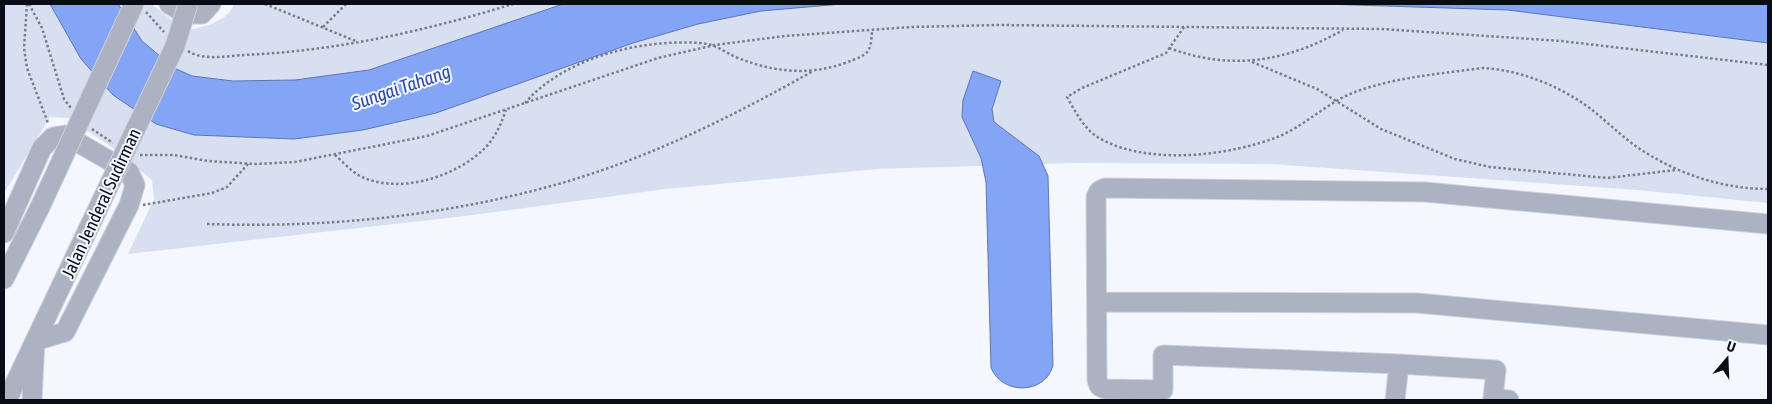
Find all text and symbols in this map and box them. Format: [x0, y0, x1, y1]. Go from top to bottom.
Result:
water label: Sungai Tahang [348, 60, 453, 114]
street label: Jalan Jenderal Sudirman [57, 125, 145, 281]
north arrow [1702, 334, 1752, 384]
text: U [1725, 338, 1738, 356]

